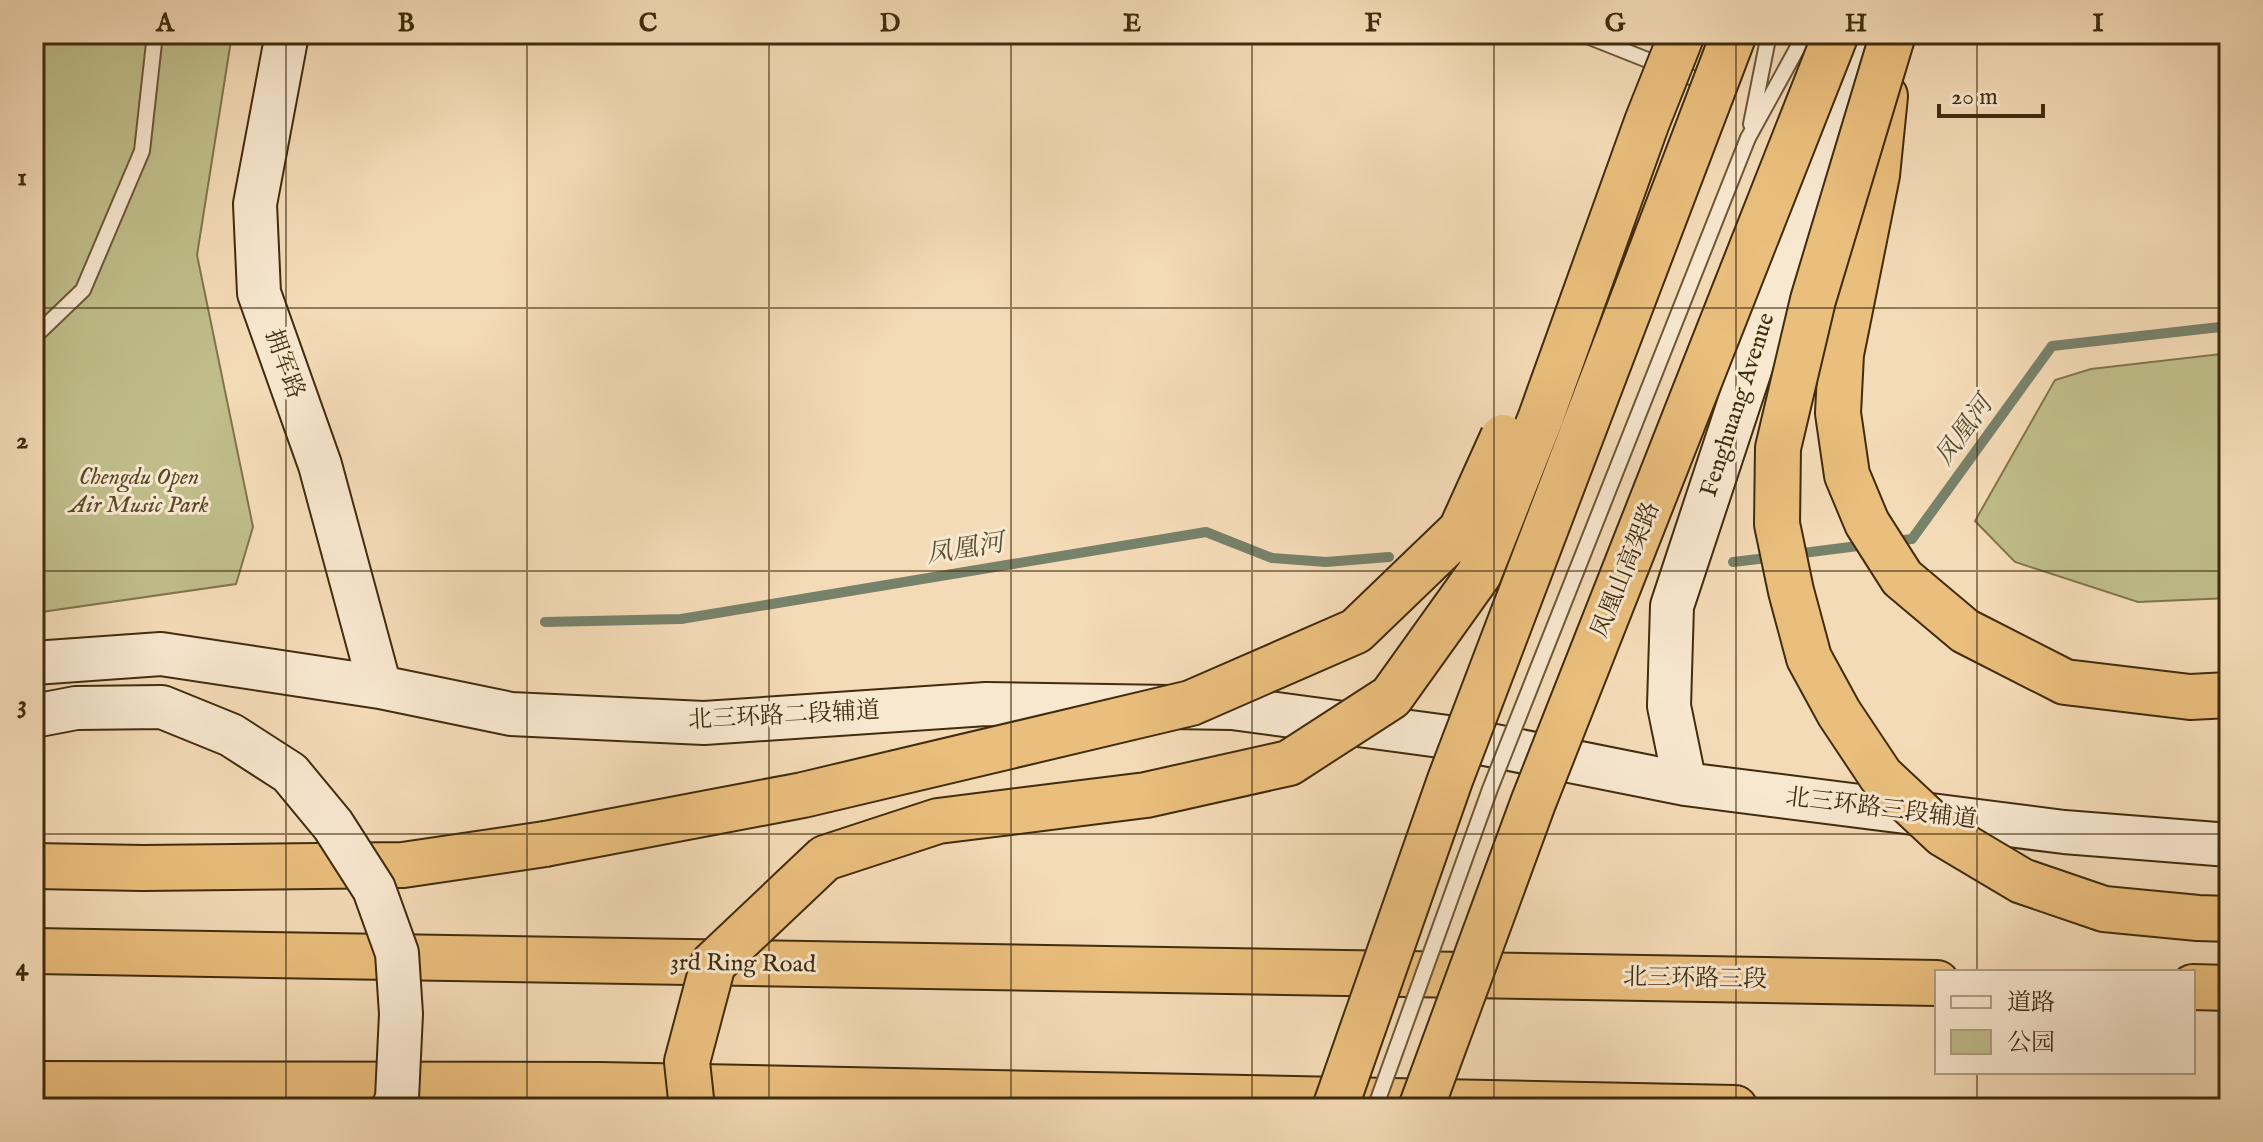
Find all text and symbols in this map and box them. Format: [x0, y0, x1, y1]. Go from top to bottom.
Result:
text: A [155, 7, 175, 40]
text: B [397, 7, 415, 40]
text: C [639, 7, 658, 40]
text: D [880, 7, 901, 40]
text: E [1123, 7, 1141, 40]
text: F [1365, 7, 1382, 40]
text: G [1605, 7, 1626, 40]
text: H [1845, 7, 1867, 40]
text: I [2092, 7, 2104, 40]
scale bar [1939, 68, 2043, 118]
text: 20 m [1951, 82, 1998, 113]
text: 1 [17, 161, 27, 194]
street label: Fenghuang Avenue [1694, 309, 1782, 501]
street label: 拥军路 [257, 325, 311, 403]
water label: 凤凰河 [1928, 387, 2003, 472]
text: 2 [16, 424, 28, 457]
park label: Chengdu Open Air Music Park [66, 462, 209, 521]
street label: 凤凰山高架路 [1585, 497, 1667, 643]
water label: 凤凰河 [924, 526, 1010, 571]
text: 3 [17, 688, 27, 721]
street label: 北三环路二段辅道 [687, 695, 881, 737]
street label: 北三环路三段辅道 [1784, 782, 1978, 836]
street label: 3rd Ring Road [670, 947, 816, 981]
text: 4 [16, 951, 30, 984]
street label: 北三环路三段 [1623, 962, 1767, 996]
legend [1935, 970, 2195, 1074]
text: 道路 [2007, 988, 2055, 1019]
text: 公园 [2007, 1028, 2055, 1059]

